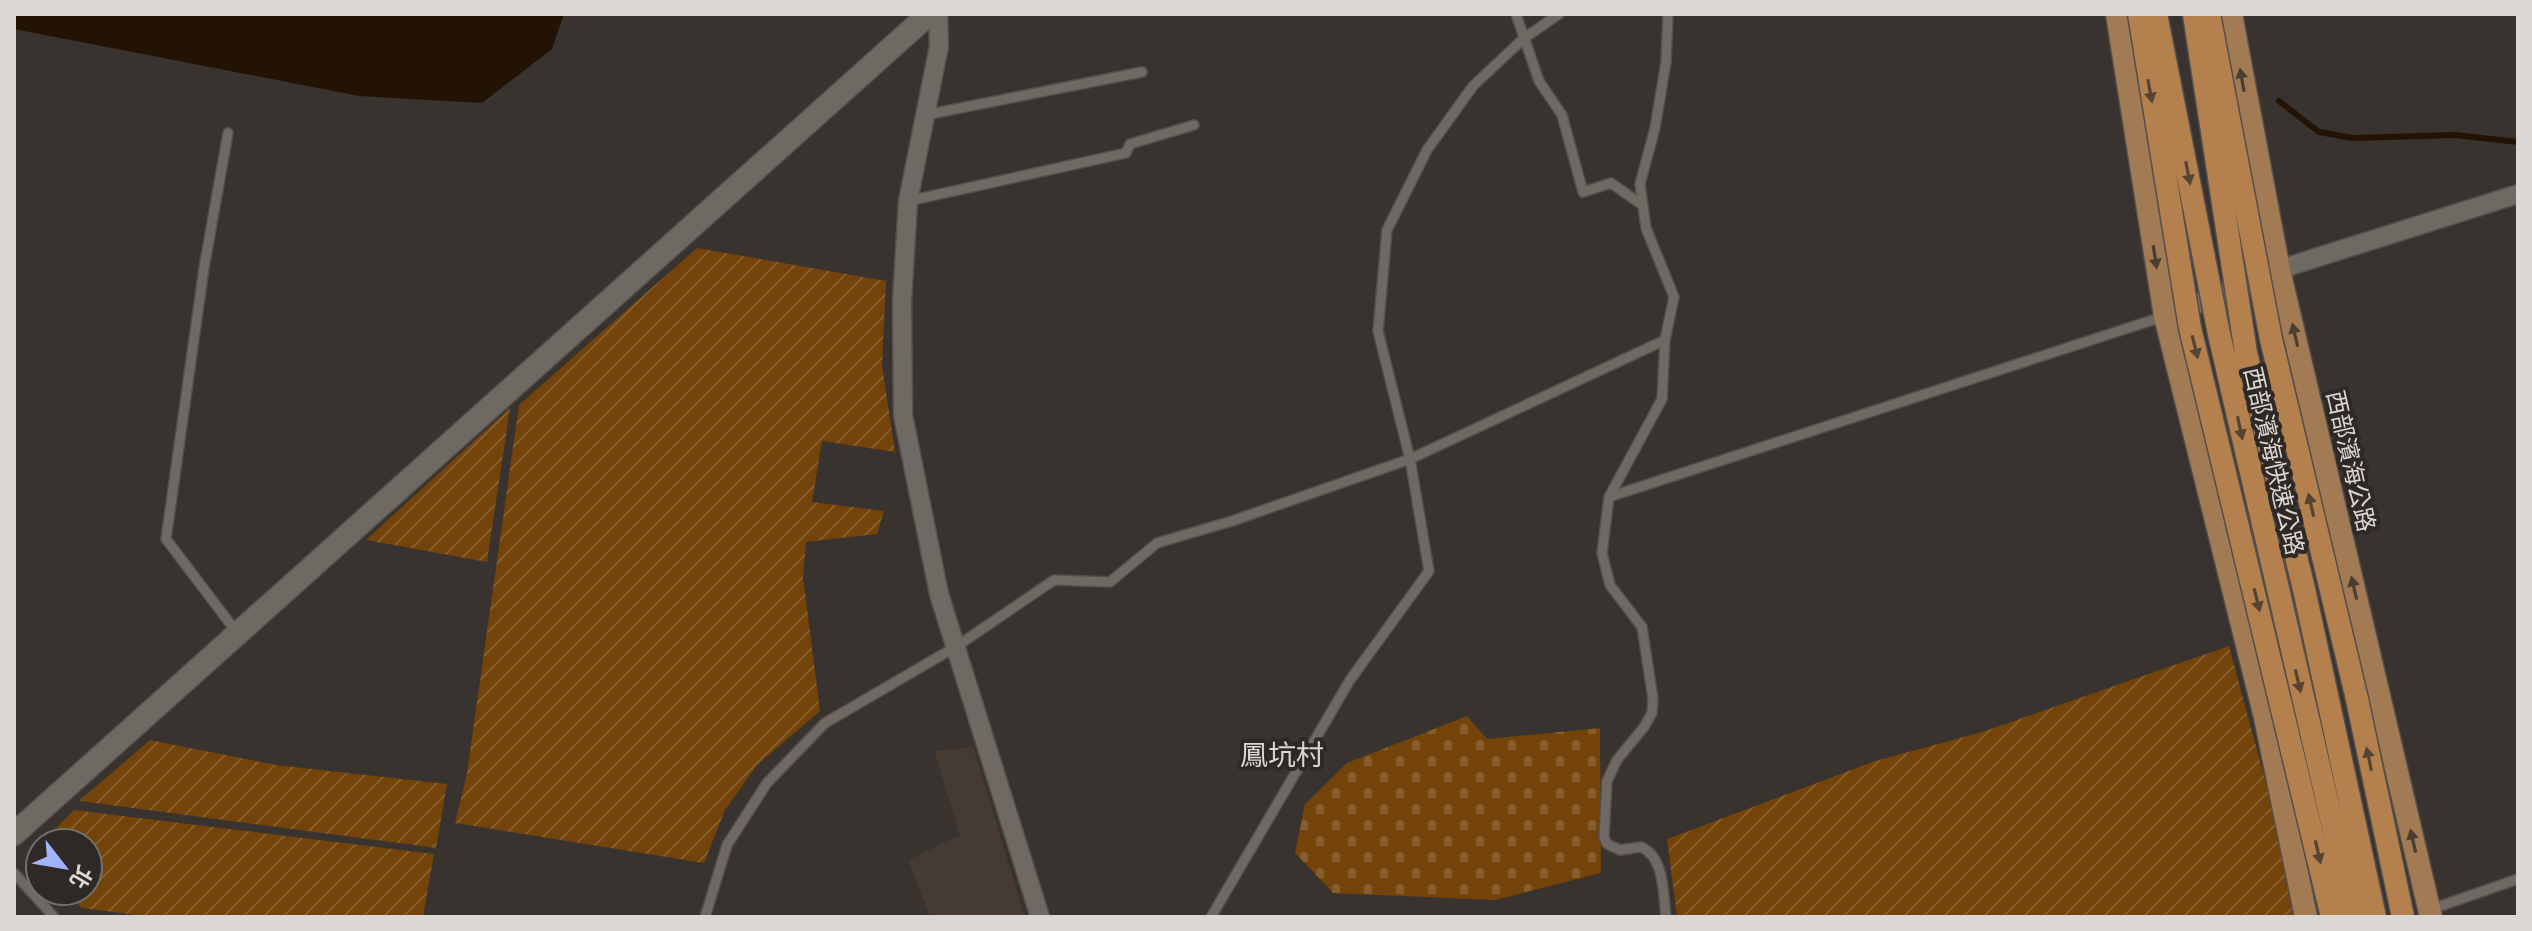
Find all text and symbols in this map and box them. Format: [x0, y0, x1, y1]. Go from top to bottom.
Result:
one-way arrow [2236, 67, 2248, 92]
one-way arrow [2144, 79, 2156, 104]
one-way arrow [2182, 161, 2194, 186]
one-way arrow [2150, 245, 2162, 270]
one-way arrow [2288, 322, 2301, 347]
one-way arrow [2189, 335, 2201, 360]
street label: 西部濱海快速公路 [2237, 364, 2311, 558]
street label: 西部濱海公路 [2320, 387, 2382, 535]
one-way arrow [2234, 415, 2247, 440]
one-way arrow [2304, 493, 2317, 518]
one-way arrow [2347, 575, 2360, 600]
one-way arrow [2251, 587, 2263, 612]
one-way arrow [2292, 669, 2305, 694]
district label: 鳳坑村 [1240, 736, 1324, 773]
one-way arrow [2363, 746, 2375, 771]
north arrow [24, 827, 104, 907]
one-way arrow [2406, 828, 2419, 853]
one-way arrow [2312, 840, 2325, 865]
text: 北 [63, 861, 99, 894]

